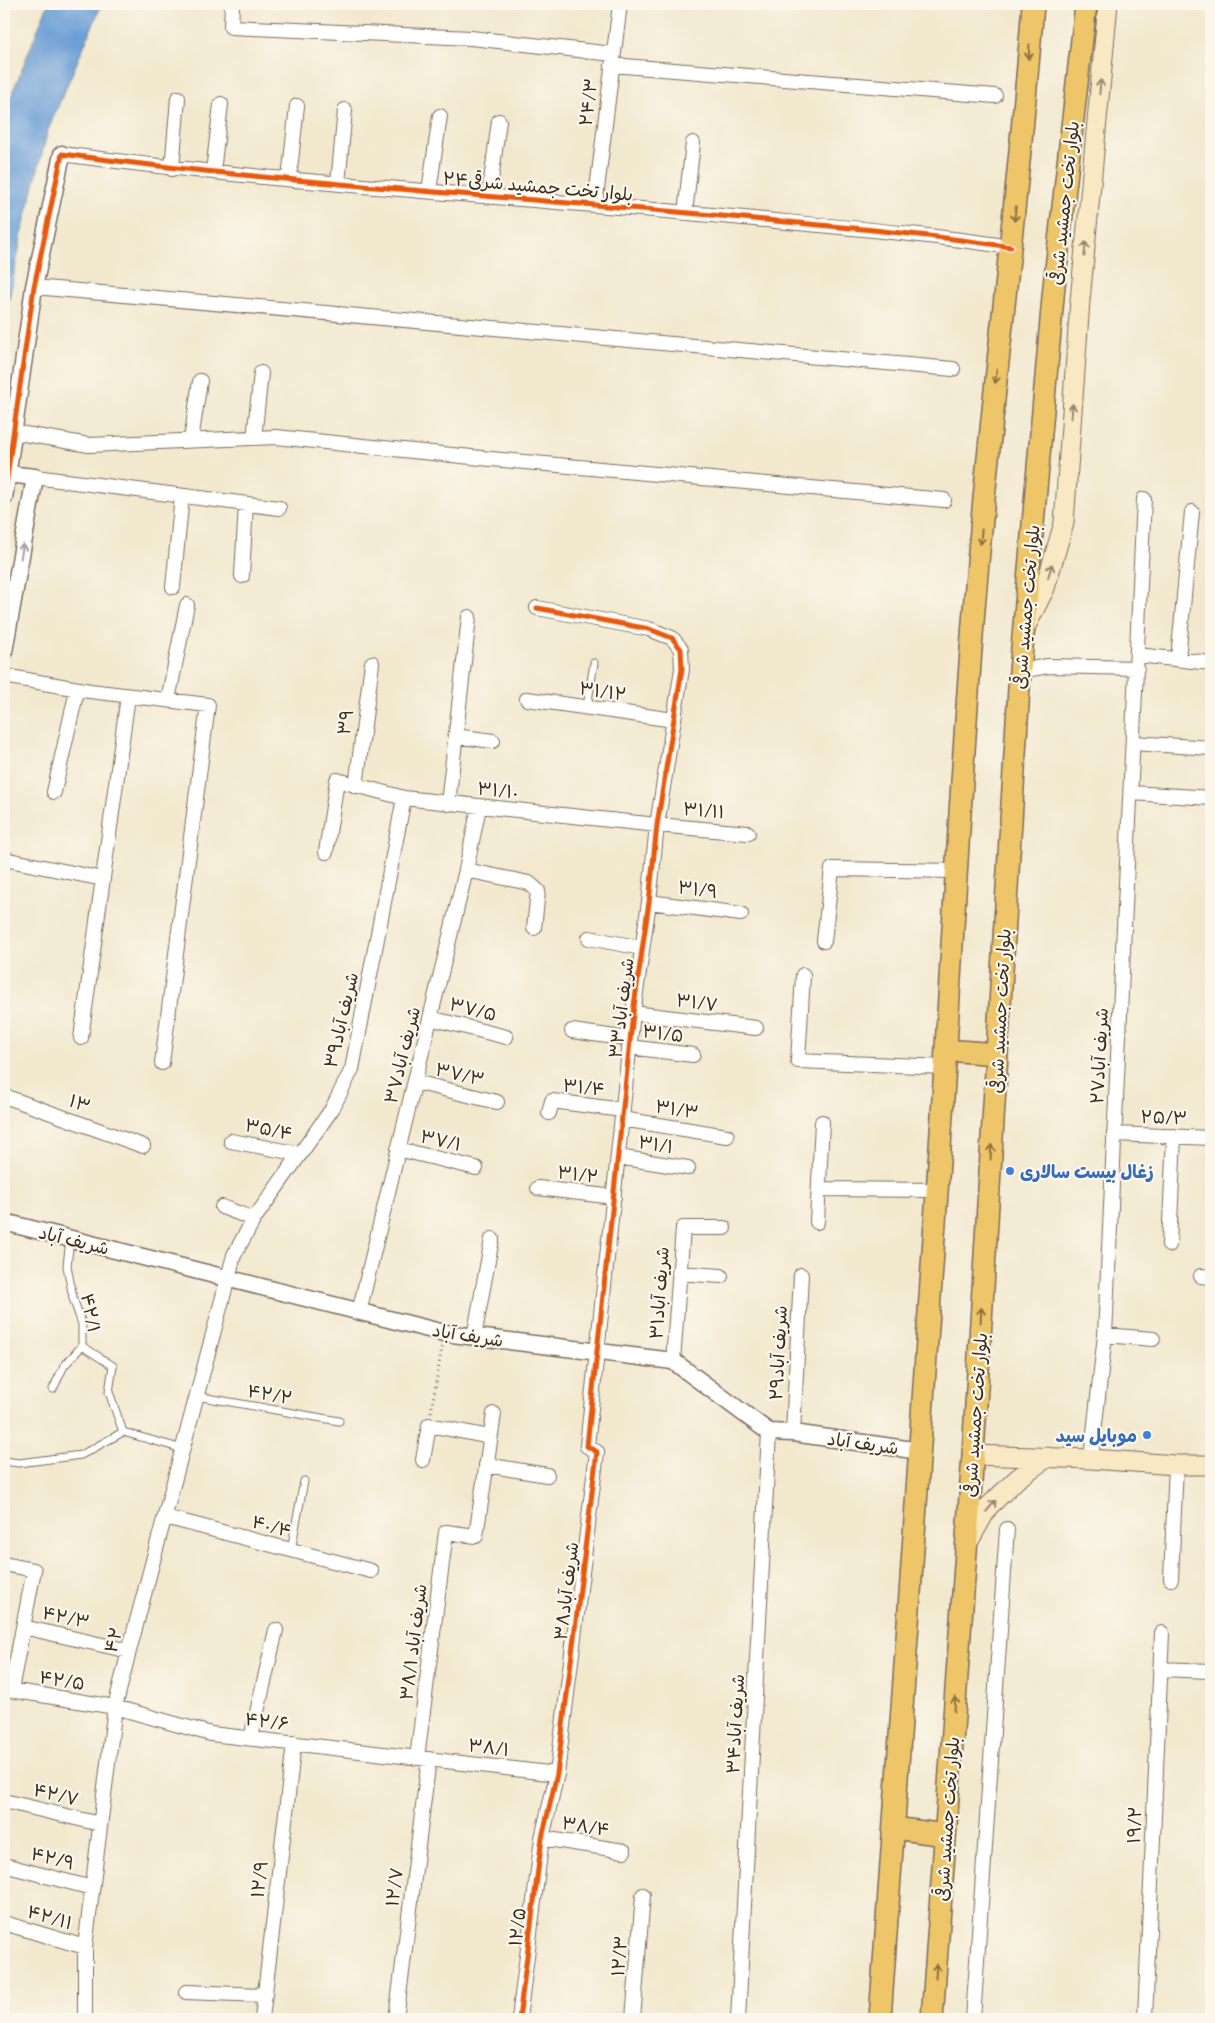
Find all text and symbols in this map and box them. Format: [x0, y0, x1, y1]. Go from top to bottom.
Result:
one-way arrow [1025, 44, 1034, 60]
street label: ۲۴/۳ [573, 77, 603, 127]
one-way arrow [1095, 79, 1105, 95]
street label: بلوار تخت جمشید شرقی [1043, 120, 1085, 286]
street label: بلوار تخت جمشید شرقی۲۴ [442, 165, 634, 207]
one-way arrow [1010, 206, 1019, 222]
one-way arrow [1080, 241, 1090, 257]
one-way arrow [991, 367, 1001, 383]
one-way arrow [1068, 403, 1077, 419]
street label: بلوار تخت جمشید شرقی [1006, 524, 1046, 690]
one-way arrow [976, 529, 986, 545]
one-way arrow [17, 544, 27, 560]
one-way arrow [1046, 564, 1056, 580]
street label: ۳۱/۱۲ [578, 675, 628, 707]
street label: ۳۹ [331, 708, 359, 736]
street label: ۳۱/۱۰ [476, 775, 520, 805]
street label: ۳۱/۱۱ [682, 796, 726, 824]
street label: ۳۱/۹ [677, 874, 719, 904]
street label: بلوار تخت جمشید شرقی [983, 928, 1017, 1094]
street label: شریف آباد۳۳ [602, 956, 640, 1060]
street label: شریف آباد۳۹ [318, 970, 364, 1070]
street label: ۳۱/۷ [675, 987, 719, 1017]
street label: ۳۷/۵ [447, 991, 499, 1027]
street label: شریف آباد۳۷ [378, 1004, 426, 1106]
street label: شریف آباد۲۷ [1084, 1007, 1114, 1105]
street label: ۳۱/۵ [641, 1018, 685, 1048]
street label: ۳۷/۳ [433, 1056, 487, 1092]
street label: ۳۱/۴ [562, 1072, 606, 1102]
street label: ۱۳ [66, 1088, 94, 1118]
street label: ۳۱/۳ [653, 1093, 701, 1125]
street label: ۲۵/۳ [1140, 1104, 1188, 1130]
street label: ۳۵/۴ [243, 1112, 295, 1146]
street label: ۳۷/۱ [418, 1123, 464, 1157]
street label: ۳۱/۱ [637, 1129, 675, 1159]
one-way arrow [987, 1145, 996, 1161]
street label: ۳۱/۲ [556, 1159, 600, 1189]
place label: زغال بیست سالاری [1020, 1159, 1154, 1184]
marker: زغال بیست سالاری [1004, 1165, 1016, 1177]
street label: شریف آباد [36, 1219, 112, 1261]
street label: شریف آباد۳۱ [643, 1246, 675, 1340]
street label: ۴۲/۱ [75, 1291, 107, 1335]
street label: شریف آباد۲۹ [763, 1305, 793, 1401]
one-way arrow [977, 1307, 986, 1323]
street label: شریف آباد [431, 1317, 505, 1353]
street label: بلوار تخت جمشید شرقی [957, 1332, 993, 1498]
street label: ۴۲/۲ [245, 1378, 295, 1410]
place label: موبایل سید [1056, 1423, 1137, 1448]
street label: شریف آباد [826, 1426, 900, 1460]
marker: موبایل سید [1141, 1429, 1153, 1441]
one-way arrow [985, 1499, 996, 1512]
street label: ۴۰/۴ [249, 1509, 295, 1543]
street label: شریف آباد۳۸ [548, 1540, 584, 1642]
street label: ۳۸/۱ شریف آباد [393, 1582, 433, 1702]
street label: ۴۲/۳ [40, 1600, 92, 1634]
street label: ۴۲ [98, 1624, 128, 1656]
street label: ۴۲/۵ [37, 1664, 87, 1696]
street label: شریف آباد۳۴ [720, 1673, 750, 1775]
one-way arrow [950, 1696, 959, 1712]
street label: ۴۲/۶ [244, 1706, 290, 1736]
street label: ۳۸/۱ [467, 1732, 511, 1762]
street label: بلوار تخت جمشید شرقی [929, 1736, 965, 1902]
street label: ۴۲/۷ [31, 1777, 81, 1811]
street label: ۱۹/۲ [1121, 1806, 1147, 1844]
street label: ۳۸/۴ [560, 1810, 612, 1842]
street label: ۴۲/۹ [28, 1840, 78, 1876]
street label: ۱۲/۹ [244, 1859, 274, 1899]
street label: ۱۲/۷ [379, 1866, 409, 1908]
street label: ۴۲/۱۱ [24, 1899, 76, 1935]
street label: ۱۲/۵ [502, 1906, 532, 1948]
street label: ۱۲/۳ [605, 1934, 633, 1978]
one-way arrow [931, 1963, 941, 1979]

